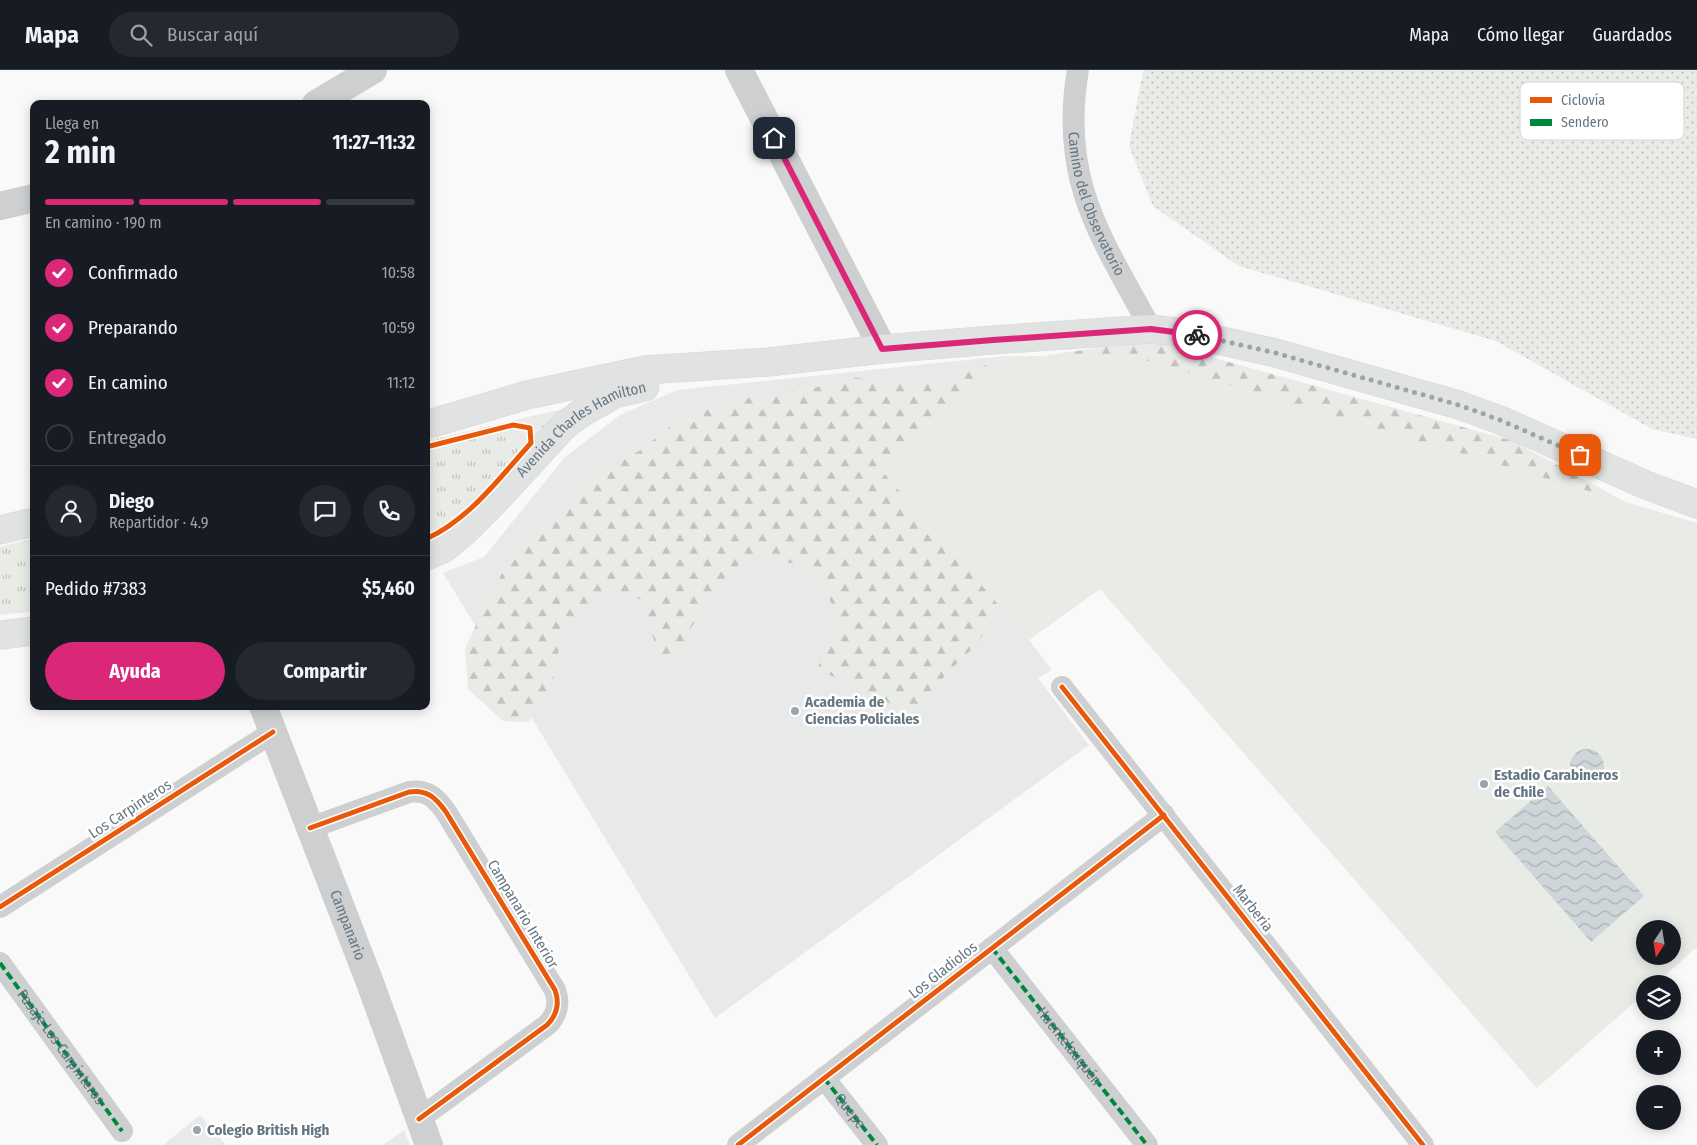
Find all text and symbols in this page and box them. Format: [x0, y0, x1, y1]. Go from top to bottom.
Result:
search box [109, 12, 459, 57]
text: Mapa [25, 21, 79, 49]
icon: search [127, 21, 155, 49]
text: Buscar aquí [167, 23, 258, 46]
text: Mapa [1409, 24, 1449, 46]
text: Cómo llegar [1477, 24, 1564, 46]
text: Guardados [1592, 24, 1672, 46]
legend [1520, 82, 1684, 140]
text: Ciclovía [1561, 92, 1605, 109]
text: Llega en [45, 114, 99, 133]
text: Sendero [1561, 114, 1609, 131]
pin [753, 117, 795, 159]
icon: home [760, 124, 788, 152]
text: 11:27–11:32 [332, 131, 415, 154]
street label: Camino del Observatorio [1065, 131, 1129, 279]
text: 2 min [45, 133, 116, 171]
text: En camino · 190 m [45, 213, 162, 232]
icon: check [45, 259, 73, 287]
text: Confirmado [88, 261, 178, 284]
text: 10:58 [382, 263, 415, 282]
courier [1172, 310, 1222, 360]
icon: check [45, 314, 73, 342]
text: Preparando [88, 316, 178, 339]
text: 10:59 [382, 318, 415, 337]
icon: bike [1183, 321, 1211, 349]
icon: check [45, 369, 73, 397]
text: En camino [88, 371, 168, 394]
text: 11:12 [387, 373, 415, 392]
street label: Avenida Charles Hamilton [513, 378, 648, 481]
text: Entregado [88, 426, 167, 449]
pin [1559, 434, 1601, 476]
icon: bag [1566, 441, 1594, 469]
button: person [45, 485, 97, 537]
button: chat [299, 485, 351, 537]
button: phone [363, 485, 415, 537]
text: Diego [109, 490, 154, 513]
text: Repartidor · 4.9 [109, 513, 208, 532]
text: Pedido #7383 [45, 577, 147, 600]
text: $5,460 [362, 577, 415, 600]
button: Ayuda [45, 642, 225, 700]
button: Compartir [235, 642, 415, 700]
place label: Academia de Ciencias Policiales [804, 693, 920, 728]
marker: Academia de Ciencias Policiales [789, 705, 801, 717]
place label: Estadio Carabineros de Chile [1494, 766, 1619, 801]
street label: Los Carpinteros [85, 776, 175, 842]
marker: Estadio Carabineros de Chile [1478, 778, 1490, 790]
street label: Campanario Interior [484, 857, 563, 972]
street label: Marberia [1229, 881, 1277, 935]
street label: Campanario [326, 888, 370, 963]
north arrow [1636, 920, 1681, 965]
map controls [1636, 920, 1681, 1130]
street label: Los Gladiolos [905, 938, 981, 1002]
button: layers [1636, 975, 1681, 1020]
street label: Pasaje Los Carpinteros [13, 986, 109, 1108]
street label: Huentelauquén [1033, 1003, 1106, 1089]
button: + [1636, 1030, 1681, 1075]
button: − [1636, 1085, 1681, 1130]
street label: Quepe [831, 1090, 870, 1132]
place label: Colegio British High [207, 1121, 330, 1139]
marker: Colegio British High [191, 1124, 203, 1136]

